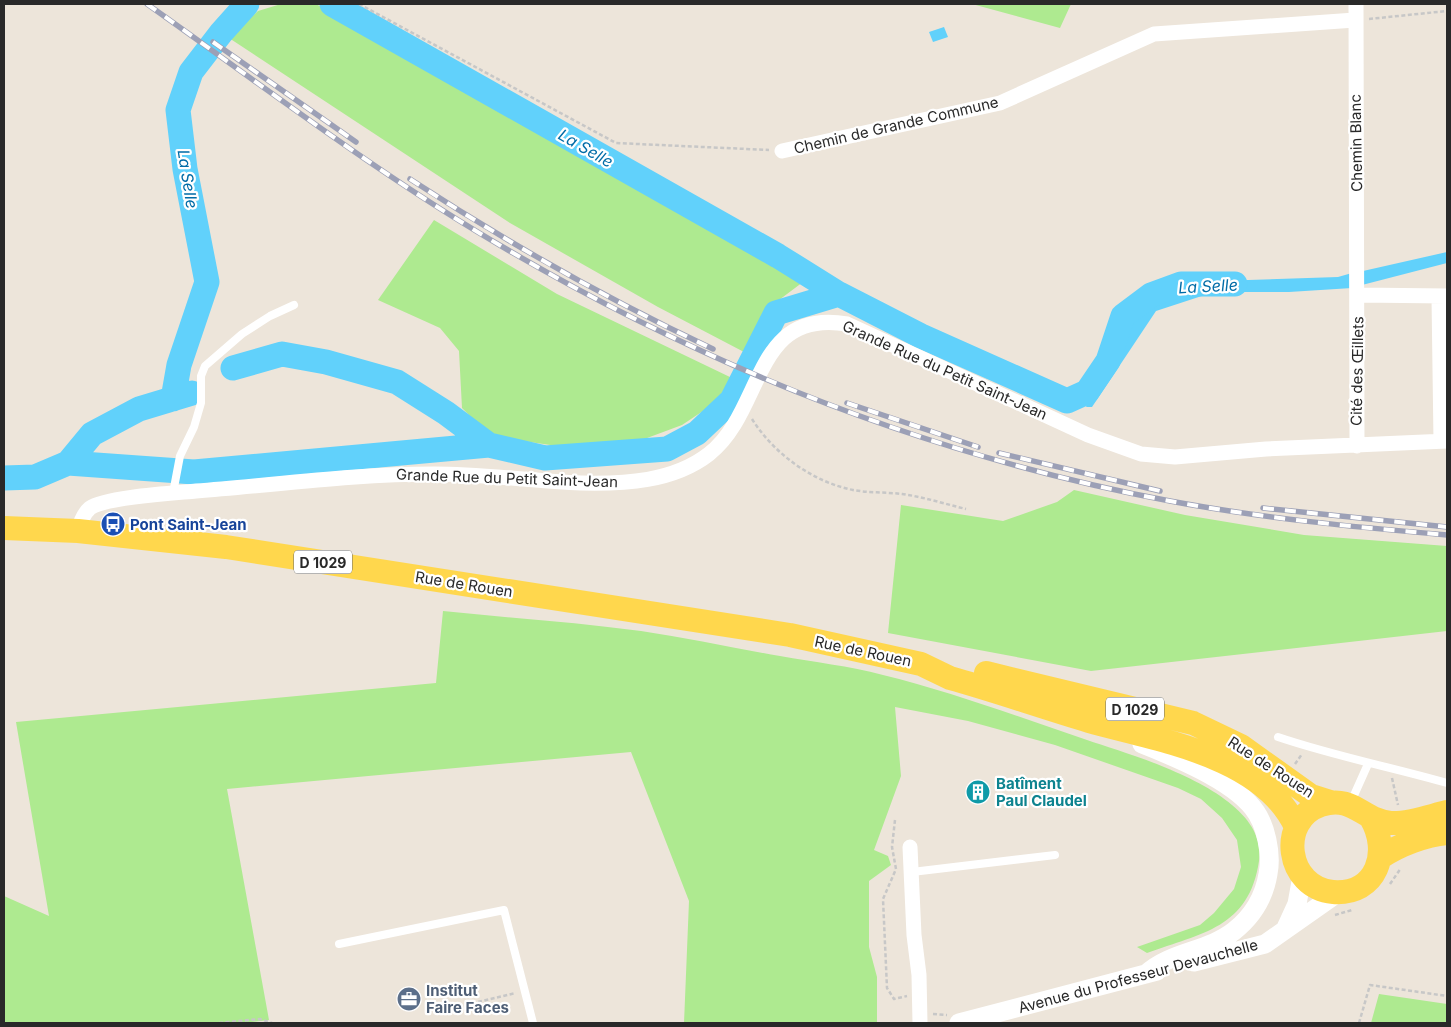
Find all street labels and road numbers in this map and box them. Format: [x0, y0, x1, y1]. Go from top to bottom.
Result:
street label: Chemin de Grande Commune [792, 92, 1000, 158]
street label: Chemin Blanc [1346, 94, 1366, 192]
street label: Grande Rue du Petit Saint-Jean [840, 316, 1050, 424]
street label: Cité des Œillets [1347, 316, 1367, 426]
street label: Grande Rue du Petit Saint-Jean [396, 465, 618, 491]
road number: D 1029 [294, 550, 352, 574]
street label: Rue de Rouen [414, 567, 514, 601]
street label: Rue de Rouen [813, 631, 913, 671]
road number: D 1029 [1106, 698, 1164, 721]
street label: Rue de Rouen [1225, 732, 1317, 802]
street label: Avenue du Professeur Devauchelle [1016, 935, 1260, 1017]

